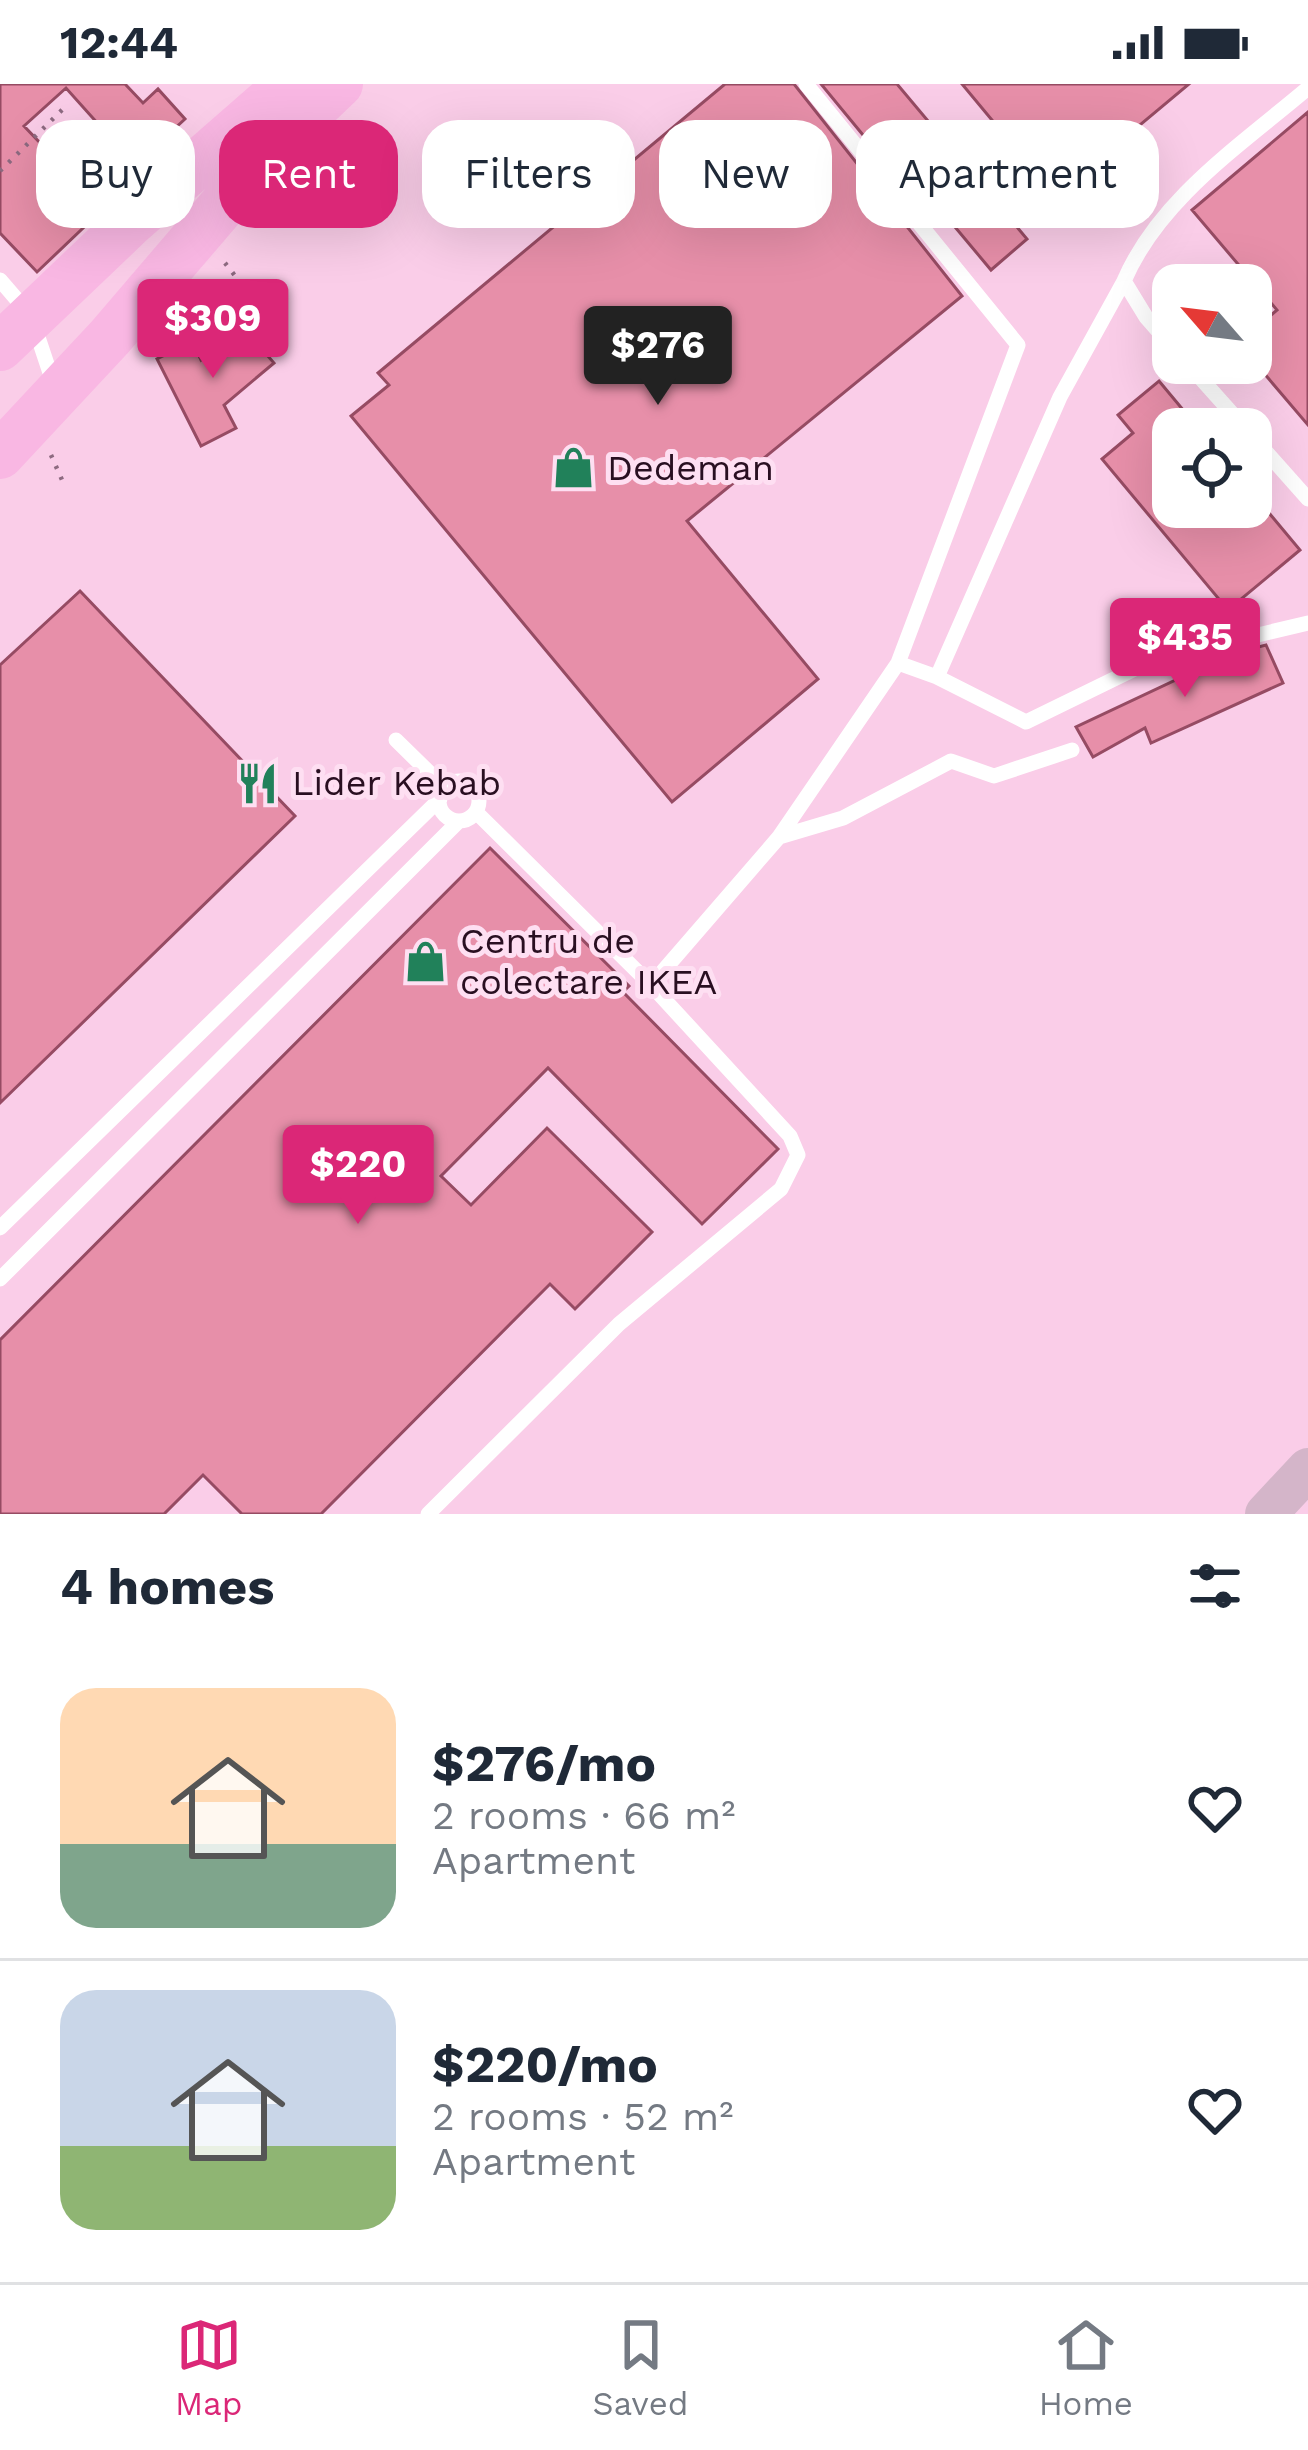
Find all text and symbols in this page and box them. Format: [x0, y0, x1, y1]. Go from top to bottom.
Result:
text: 12:44 [60, 16, 178, 69]
chip: Buy [36, 120, 195, 228]
chip: Rent [219, 120, 398, 228]
chip: Filters [422, 120, 635, 228]
chip: New [659, 120, 832, 228]
chip: Apartment [856, 120, 1159, 228]
north arrow [1152, 264, 1272, 384]
map controls [1152, 264, 1272, 528]
pin: $309 [142, 279, 284, 381]
text: $309 [164, 295, 262, 340]
pin: $276 [587, 306, 729, 408]
text: $276 [611, 322, 705, 367]
button: locate [1152, 408, 1272, 528]
shop icon: Dedeman [550, 445, 596, 491]
place label: Dedeman [607, 447, 774, 489]
pin: $435 [1114, 598, 1256, 700]
text: $435 [1137, 614, 1233, 659]
restaurant icon: Lider Kebab [235, 760, 281, 806]
place label: Lider Kebab [292, 762, 501, 804]
place label: Centru de colectare IKEA [460, 920, 717, 1003]
shop icon: Centru de colectare IKEA [403, 939, 449, 985]
pin: $220 [287, 1125, 429, 1227]
text: $220 [310, 1141, 406, 1186]
icon: filters [1182, 1553, 1248, 1619]
text: 4 homes [60, 1557, 274, 1616]
text: $276/mo [432, 1734, 656, 1793]
icon: home [156, 1736, 300, 1880]
icon: heart [1182, 1775, 1248, 1841]
text: 2 rooms · 66 m² [432, 1793, 735, 1838]
text: Apartment [432, 1838, 635, 1883]
text: $220/mo [432, 2035, 658, 2094]
icon: home [156, 2038, 300, 2182]
icon: heart [1182, 2077, 1248, 2143]
text: 2 rooms · 52 m² [432, 2094, 733, 2139]
text: Apartment [432, 2139, 635, 2184]
tab: Map [175, 2312, 242, 2423]
tab: Saved [593, 2312, 688, 2423]
tab: Home [1039, 2312, 1133, 2423]

